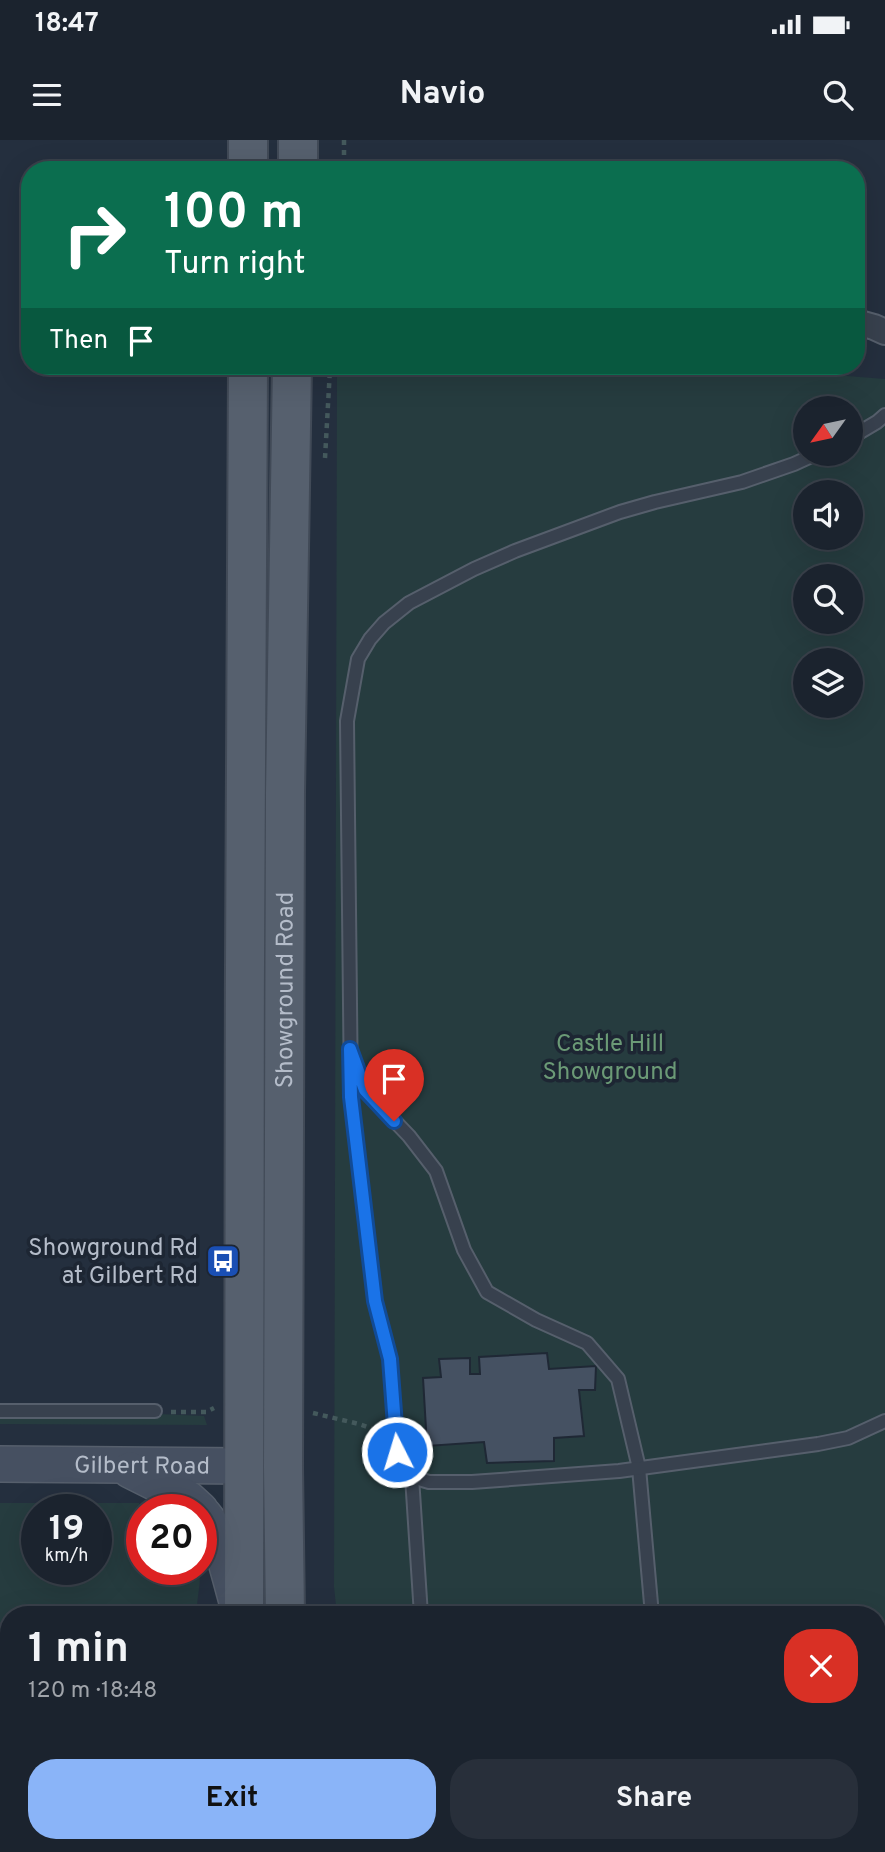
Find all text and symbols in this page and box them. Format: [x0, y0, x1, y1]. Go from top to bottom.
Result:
text: 18:47 [35, 8, 99, 41]
text: Navio [400, 75, 485, 115]
icon: menu [28, 76, 66, 114]
icon: search [819, 76, 857, 114]
text: 100 m [164, 184, 303, 246]
icon: right [49, 189, 140, 280]
text: Turn right [164, 245, 306, 285]
icon: arrive [122, 322, 160, 360]
text: Then [49, 325, 108, 358]
north arrow [793, 396, 863, 466]
map controls [793, 396, 863, 718]
button: sound [793, 480, 863, 550]
button: search [793, 564, 863, 634]
button: layers [793, 648, 863, 718]
street label: Showground Road [271, 892, 302, 1088]
park label: Castle Hill Showground [542, 1030, 678, 1088]
pin [364, 1049, 424, 1121]
icon: arrive [375, 1060, 413, 1098]
place label: Showground Rd at Gilbert Rd [28, 1234, 198, 1292]
bus stop icon: Showground Rd at Gilbert Rd [204, 1242, 242, 1280]
position arrow [360, 1415, 434, 1489]
street label: Gilbert Road [74, 1452, 210, 1483]
speed limit sign: 20 [126, 1494, 217, 1585]
text: 19 [49, 1508, 84, 1552]
text: km/h [45, 1545, 88, 1568]
text: 1 min [28, 1624, 129, 1677]
button: close [784, 1629, 858, 1703]
text: 120 m · 18:48 [28, 1677, 157, 1706]
button: Exit [28, 1759, 436, 1839]
button: Share [450, 1759, 858, 1839]

